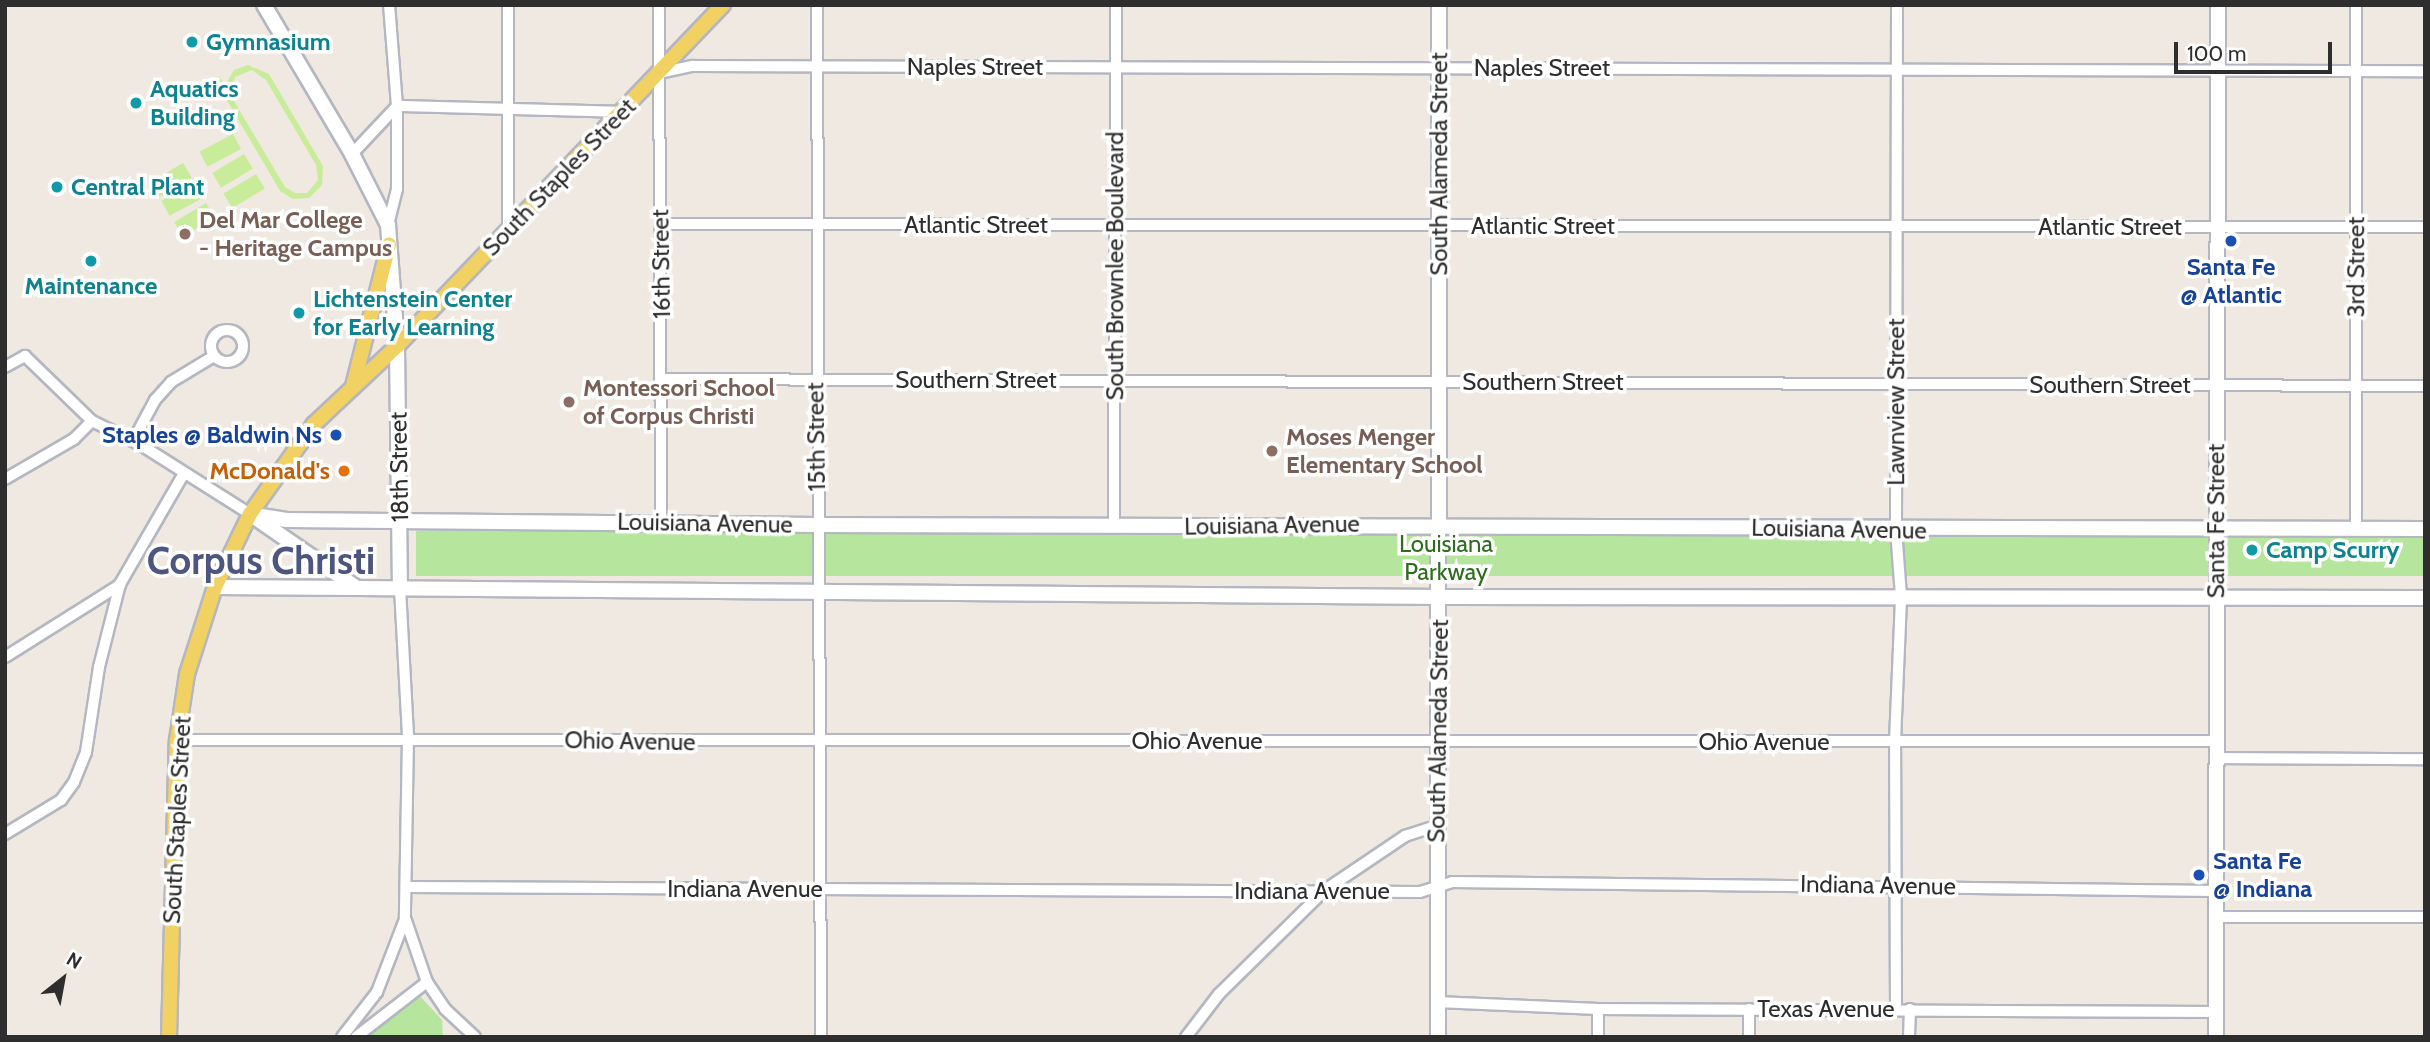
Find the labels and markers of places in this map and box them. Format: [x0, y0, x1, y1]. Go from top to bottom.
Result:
place label: Gymnasium [206, 28, 331, 56]
marker: Gymnasium [184, 34, 200, 50]
place label: Aquatics Building [150, 75, 239, 131]
marker: Aquatics Building [128, 95, 144, 111]
place label: Central Plant [71, 173, 204, 201]
marker: Central Plant [49, 179, 65, 195]
place label: Del Mar College - Heritage Campus [199, 206, 392, 262]
marker: Del Mar College - Heritage Campus [177, 226, 193, 242]
marker: Santa Fe @ Atlantic [2223, 233, 2239, 249]
marker: Maintenance [83, 253, 99, 269]
place label: Santa Fe @ Atlantic [2180, 253, 2282, 309]
place label: Maintenance [25, 272, 157, 300]
place label: Lichtenstein Center for Early Learning [313, 285, 512, 341]
marker: Lichtenstein Center for Early Learning [291, 305, 307, 321]
place label: Montessori School of Corpus Christi [583, 374, 775, 430]
marker: Montessori School of Corpus Christi [561, 394, 577, 410]
place label: Staples @ Baldwin Ns [102, 421, 322, 449]
place label: Moses Menger Elementary School [1286, 423, 1483, 479]
marker: Staples @ Baldwin Ns [328, 427, 344, 443]
marker: Moses Menger Elementary School [1264, 443, 1280, 459]
place label: McDonald's [209, 457, 330, 485]
marker: McDonald's [336, 463, 352, 479]
place label: Camp Scurry [2266, 536, 2399, 564]
marker: Camp Scurry [2244, 542, 2260, 558]
place label: Santa Fe @ Indiana [2213, 847, 2312, 903]
marker: Santa Fe @ Indiana [2191, 867, 2207, 883]

